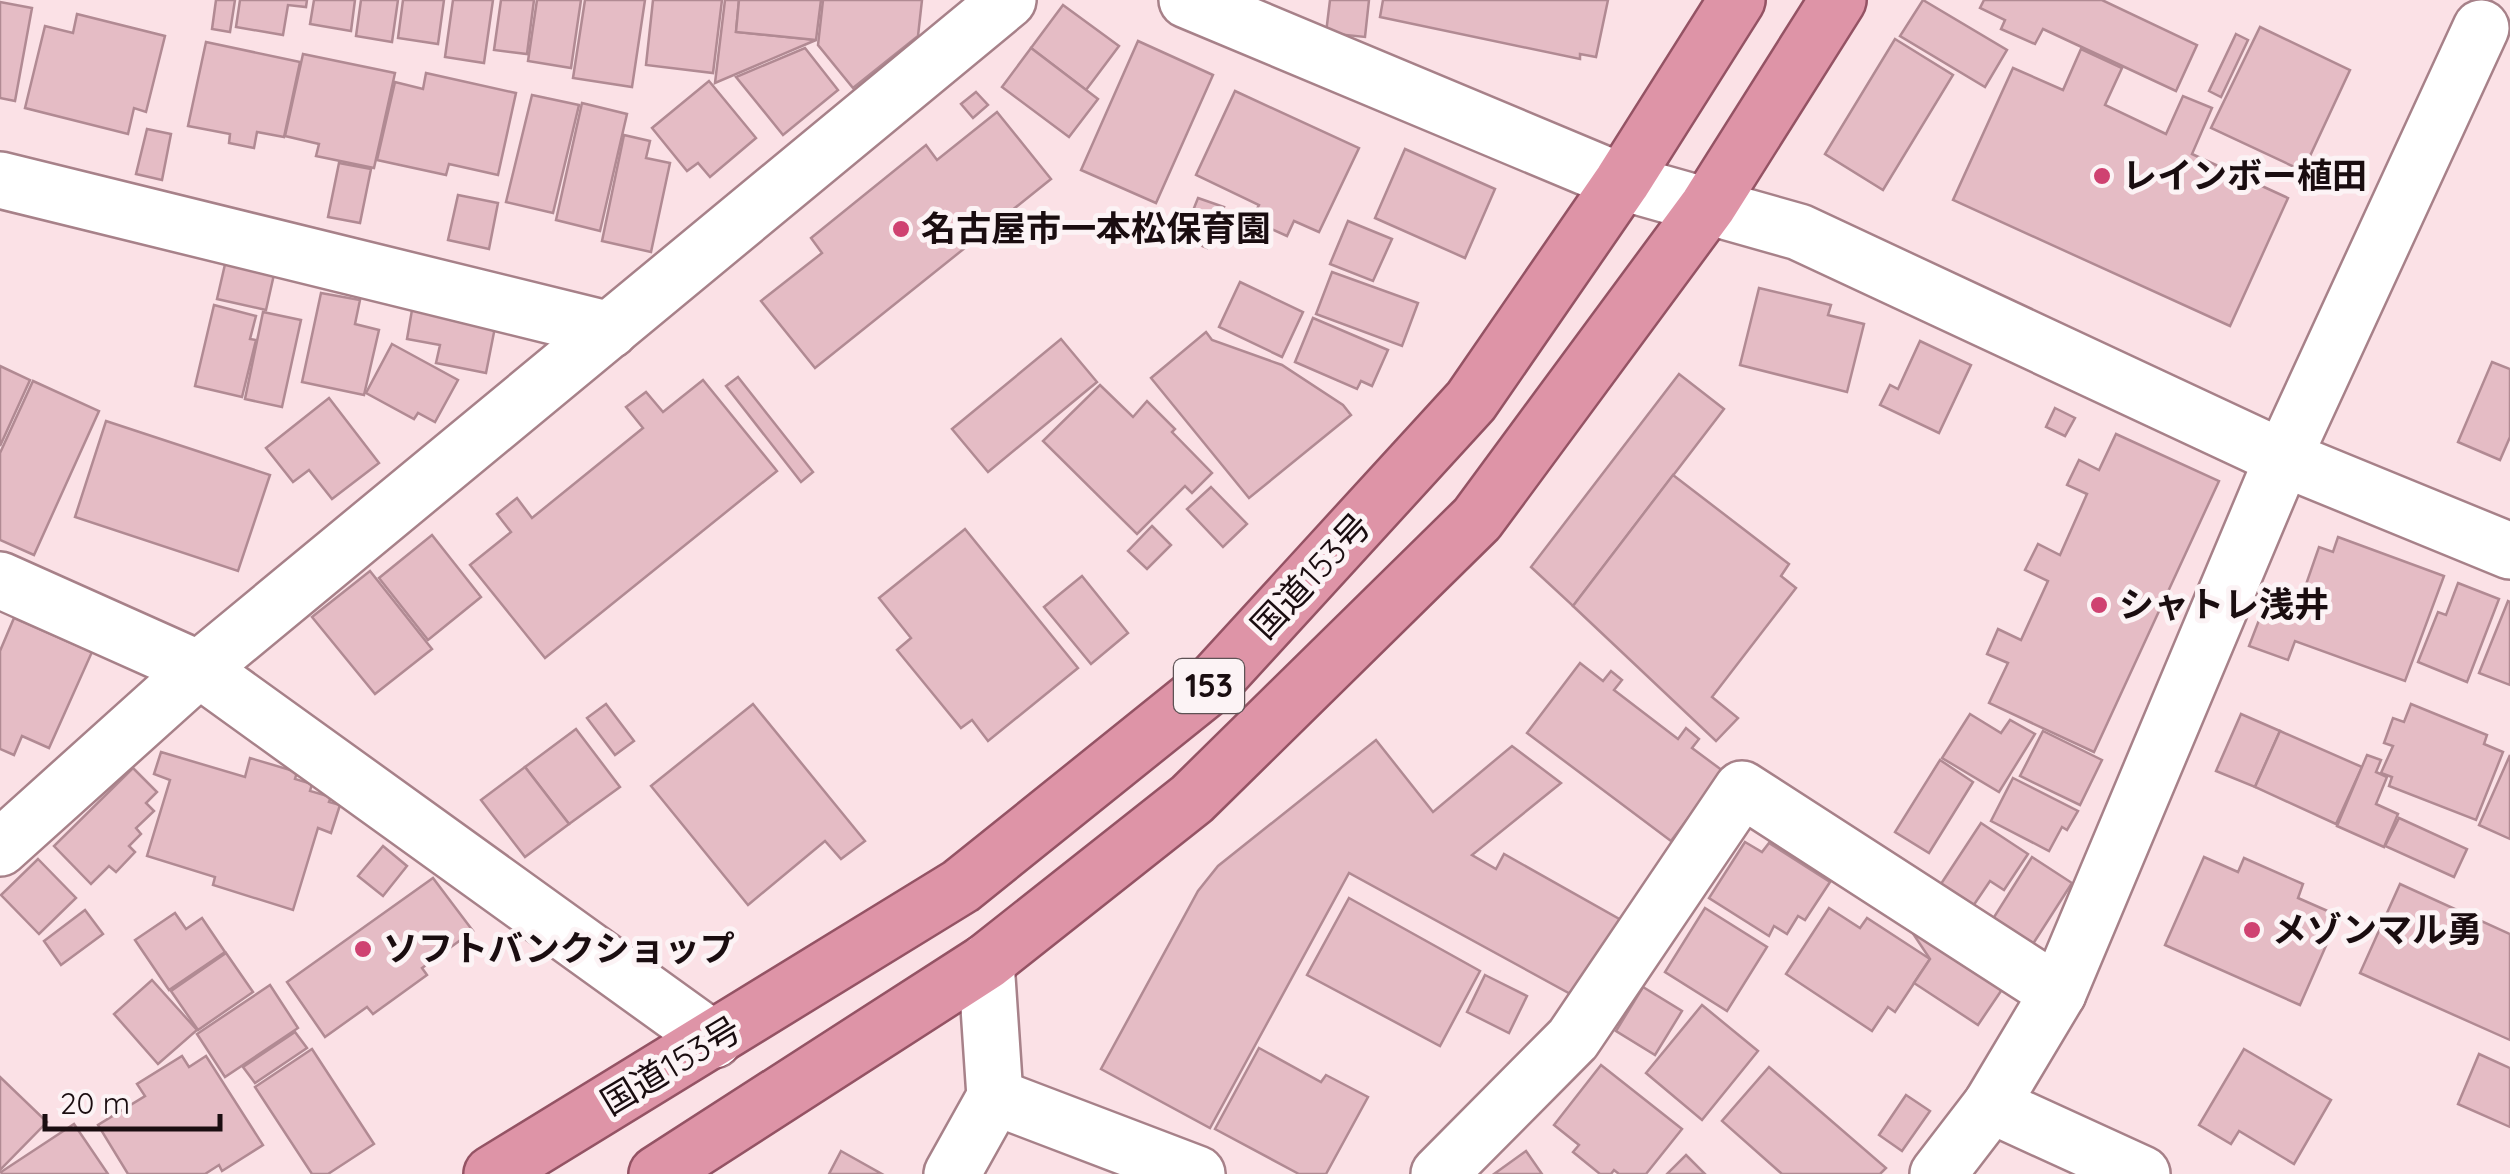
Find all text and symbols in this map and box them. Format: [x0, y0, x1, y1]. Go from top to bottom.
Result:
place label: レインボー植田 [2122, 153, 2367, 197]
marker: レインボー植田 [2091, 165, 2113, 187]
place label: 名古屋市一本松保育園 [921, 206, 1271, 250]
marker: 名古屋市一本松保育園 [890, 218, 912, 240]
street label: 国道153号 [1241, 503, 1379, 647]
place label: シャトレ浅井 [2119, 582, 2329, 626]
marker: シャトレ浅井 [2088, 594, 2110, 616]
road number: 153 [1174, 659, 1244, 713]
place label: メゾンマル勇 [2272, 907, 2482, 951]
marker: メゾンマル勇 [2241, 919, 2263, 941]
place label: ソフトバンクショップ [383, 926, 735, 970]
marker: ソフトバンクショップ [352, 938, 374, 960]
street label: 国道153号 [593, 1006, 748, 1124]
scale bar [45, 1069, 220, 1131]
text: 20 m [60, 1084, 130, 1122]

